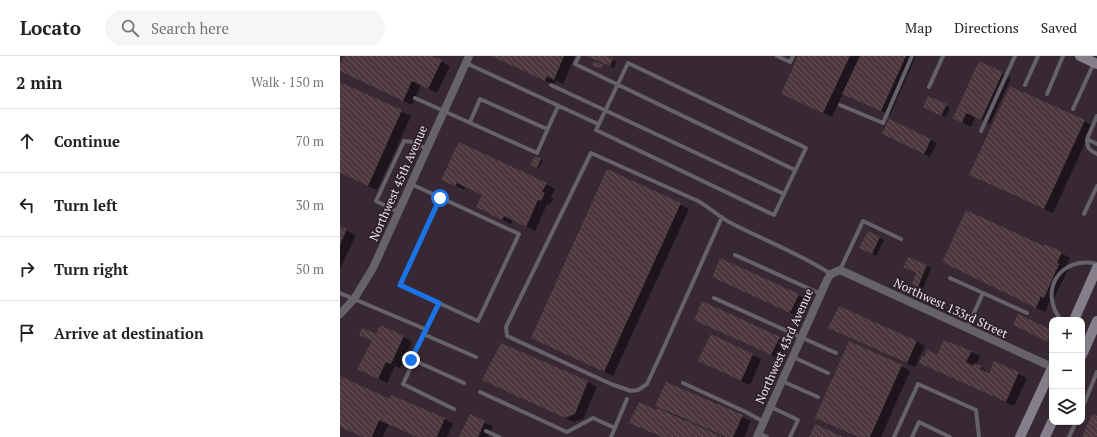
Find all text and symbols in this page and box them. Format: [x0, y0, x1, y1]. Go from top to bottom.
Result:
search box [105, 10, 385, 46]
text: Locato [20, 15, 81, 40]
icon: search [119, 17, 141, 39]
text: Search here [151, 18, 229, 38]
text: Map [905, 18, 932, 37]
text: Directions [954, 18, 1019, 37]
text: Saved [1041, 18, 1077, 37]
text: 2 min [16, 71, 63, 94]
text: Walk · 150 m [251, 73, 324, 91]
street label: Northwest 45th Avenue [366, 123, 430, 243]
icon: ahead [16, 130, 38, 152]
text: Continue [54, 131, 120, 151]
text: 70 m [296, 132, 324, 150]
route start [431, 189, 449, 207]
icon: left [16, 194, 38, 216]
text: Turn left [54, 195, 118, 215]
text: 30 m [296, 196, 324, 214]
icon: right [16, 258, 38, 280]
text: Turn right [54, 259, 129, 279]
text: 50 m [296, 260, 324, 278]
street label: Northwest 133rd Street [892, 275, 1011, 341]
street label: Northwest 43rd Avenue [752, 286, 816, 406]
map controls [1049, 317, 1085, 425]
button: + [1049, 317, 1085, 353]
icon: arrive [16, 322, 38, 344]
text: Arrive at destination [54, 323, 204, 343]
route end [402, 351, 420, 369]
button: − [1049, 353, 1085, 389]
button: layers [1049, 389, 1085, 425]

